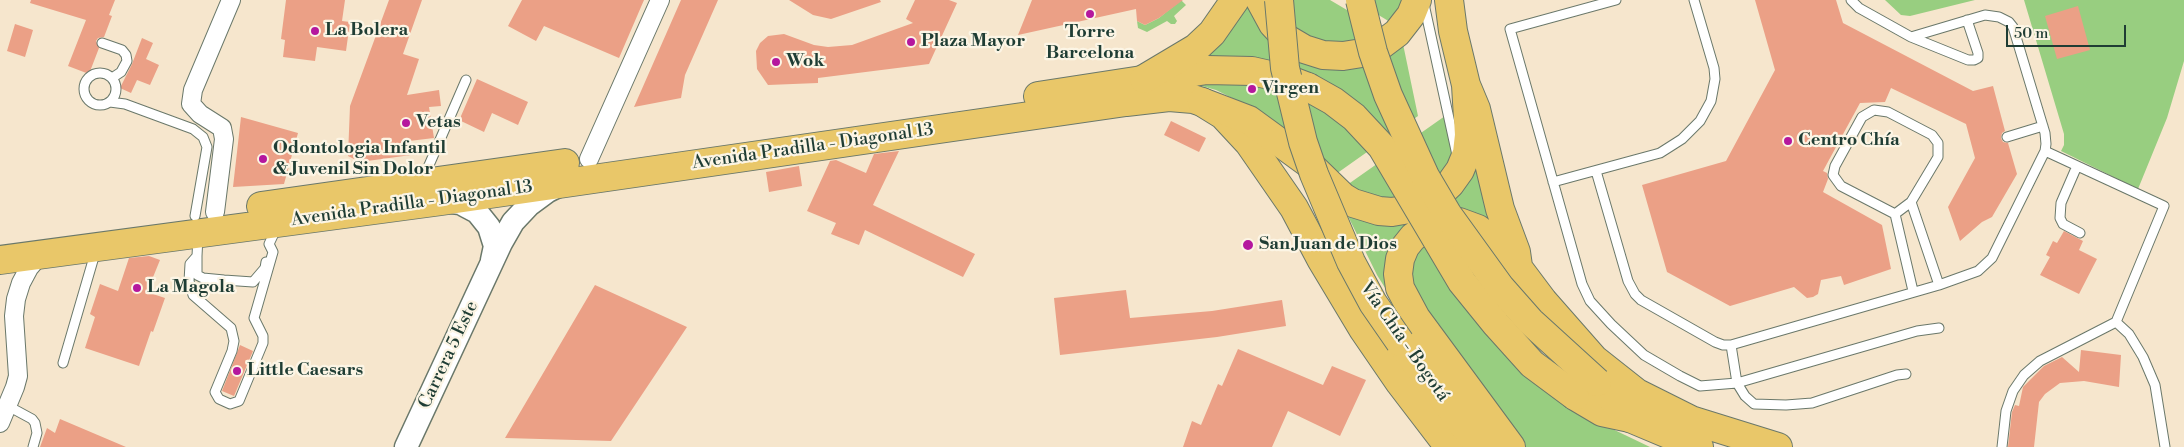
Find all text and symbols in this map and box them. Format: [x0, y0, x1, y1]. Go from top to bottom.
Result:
marker: Torre Barcelona [1084, 8, 1096, 20]
scale bar [2009, 15, 2129, 47]
place label: La Bolera [325, 20, 408, 42]
place label: Torre Barcelona [1046, 22, 1134, 64]
text: 50 m [2014, 24, 2048, 43]
marker: La Bolera [309, 25, 321, 37]
place label: Plaza Mayor [921, 31, 1025, 53]
marker: Plaza Mayor [905, 36, 917, 48]
place label: Wok [786, 51, 825, 73]
marker: Wok [770, 56, 782, 68]
place label: Virgen [1262, 78, 1319, 100]
marker: Virgen [1246, 83, 1258, 95]
place label: Vetas [416, 112, 461, 134]
marker: Vetas [400, 117, 412, 129]
street label: Avenida Pradilla - Diagonal 13 [691, 119, 935, 175]
place label: Centro Chía [1798, 130, 1900, 152]
marker: Centro Chía [1782, 135, 1794, 147]
place label: Odontologia Infantil & Juvenil Sin Dolor [273, 138, 446, 180]
marker: Odontologia Infantil & Juvenil Sin Dolor [257, 153, 269, 165]
street label: Avenida Pradilla - Diagonal 13 [290, 176, 534, 232]
place label: San Juan de Dios [1259, 234, 1397, 256]
marker: San Juan de Dios [1241, 238, 1255, 252]
place label: La Magola [147, 277, 235, 299]
street label: Vía Chía - Bogotá [1355, 278, 1453, 406]
marker: La Magola [131, 282, 143, 294]
street label: Carrera 5 Este [415, 298, 483, 412]
place label: Little Caesars [247, 360, 363, 382]
marker: Little Caesars [231, 365, 243, 377]

